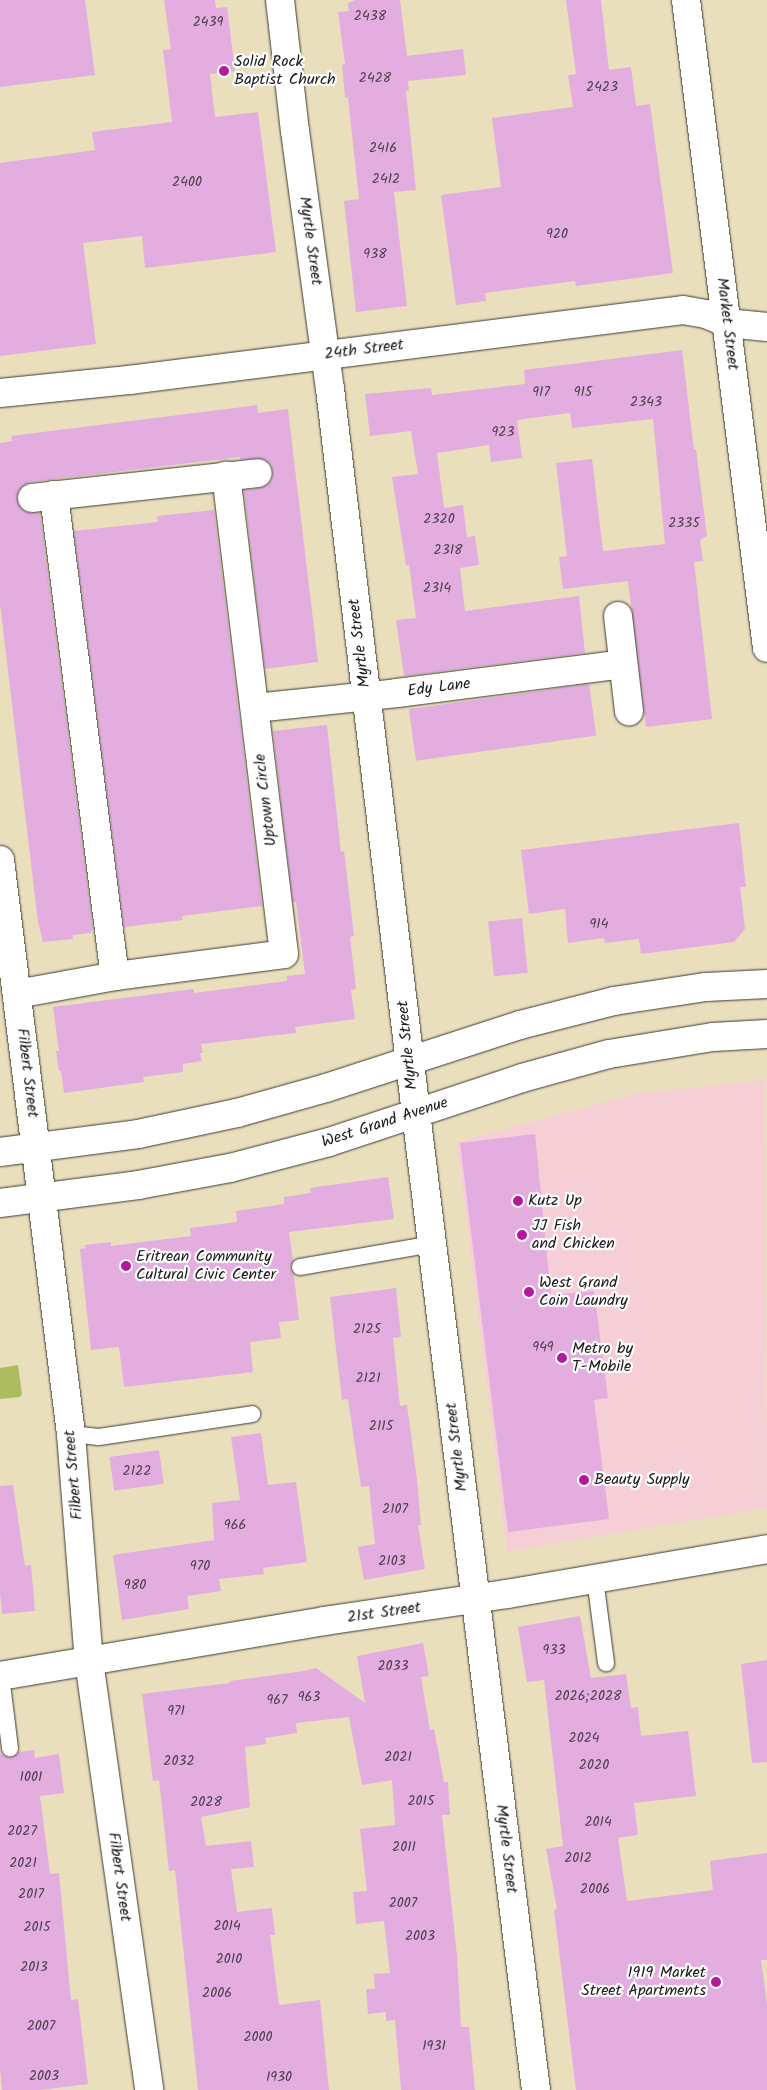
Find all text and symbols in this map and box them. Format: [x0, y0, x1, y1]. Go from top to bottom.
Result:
house number: 2438 [354, 8, 386, 24]
house number: 2439 [193, 14, 223, 30]
place label: Solid Rock Baptist Church [234, 52, 336, 90]
marker: Solid Rock Baptist Church [218, 65, 230, 77]
house number: 2428 [359, 70, 391, 86]
house number: 2423 [586, 79, 618, 95]
house number: 2416 [369, 140, 397, 156]
house number: 2412 [372, 171, 400, 187]
house number: 2400 [172, 174, 202, 190]
street label: Myrtle Street [294, 195, 326, 287]
house number: 920 [546, 226, 568, 242]
house number: 938 [363, 246, 387, 262]
street label: Market Street [712, 277, 742, 371]
street label: 24th Street [323, 336, 405, 364]
house number: 917 [532, 384, 550, 400]
house number: 915 [574, 384, 592, 400]
house number: 2343 [630, 394, 662, 410]
house number: 923 [492, 424, 514, 440]
house number: 2320 [423, 511, 455, 527]
house number: 2335 [668, 515, 700, 531]
house number: 2318 [434, 542, 462, 558]
house number: 2314 [423, 580, 451, 596]
street label: Myrtle Street [345, 597, 375, 689]
street label: Edy Lane [406, 675, 472, 701]
street label: Uptown Circle [251, 753, 281, 847]
house number: 914 [590, 916, 608, 932]
street label: Myrtle Street [394, 999, 422, 1091]
street label: Filbert Street [12, 1027, 42, 1119]
street label: West Grand Avenue [319, 1094, 451, 1152]
place label: Kutz Up [528, 1191, 582, 1211]
marker: Kutz Up [512, 1195, 524, 1207]
place label: JJ Fish and Chicken [532, 1216, 615, 1254]
marker: JJ Fish and Chicken [516, 1229, 528, 1241]
place label: Eritrean Community Cultural Civic Center [136, 1247, 276, 1285]
marker: Eritrean Community Cultural Civic Center [120, 1260, 132, 1272]
place label: West Grand Coin Laundry [539, 1273, 628, 1311]
marker: West Grand Coin Laundry [523, 1286, 535, 1298]
house number: 2125 [353, 1321, 381, 1337]
house number: 949 [532, 1339, 554, 1355]
place label: Metro by T-Mobile [572, 1339, 633, 1377]
marker: Metro by T-Mobile [556, 1352, 568, 1364]
house number: 2121 [355, 1370, 381, 1386]
street label: Myrtle Street [442, 1401, 472, 1493]
house number: 2115 [369, 1418, 393, 1434]
street label: Filbert Street [61, 1429, 87, 1521]
house number: 2122 [123, 1463, 151, 1479]
place label: Beauty Supply [594, 1470, 690, 1490]
marker: Beauty Supply [578, 1474, 590, 1486]
house number: 2107 [382, 1501, 408, 1517]
house number: 966 [224, 1517, 246, 1533]
house number: 2103 [378, 1553, 406, 1569]
house number: 970 [190, 1558, 210, 1574]
house number: 980 [124, 1577, 146, 1593]
street label: 21st Street [346, 1598, 422, 1628]
house number: 933 [543, 1642, 565, 1658]
house number: 2033 [377, 1658, 409, 1674]
house number: 2026;2028 [554, 1688, 622, 1704]
house number: 963 [298, 1689, 320, 1705]
house number: 967 [266, 1692, 288, 1708]
house number: 971 [167, 1703, 185, 1719]
house number: 2024 [569, 1730, 599, 1746]
house number: 2021 [384, 1749, 412, 1765]
house number: 2032 [163, 1753, 195, 1769]
house number: 2020 [579, 1757, 609, 1773]
house number: 1001 [20, 1769, 42, 1785]
house number: 2015 [407, 1793, 435, 1809]
house number: 2028 [190, 1794, 222, 1810]
street label: Myrtle Street [491, 1803, 521, 1895]
house number: 2014 [584, 1814, 612, 1830]
house number: 2027 [7, 1823, 37, 1839]
street label: Filbert Street [103, 1831, 135, 1923]
house number: 2011 [392, 1839, 416, 1855]
house number: 2012 [564, 1850, 592, 1866]
house number: 2021 [9, 1855, 37, 1871]
house number: 2006 [580, 1881, 610, 1897]
house number: 2017 [18, 1886, 44, 1902]
house number: 2007 [389, 1895, 417, 1911]
house number: 2014 [213, 1918, 241, 1934]
house number: 2015 [23, 1919, 51, 1935]
house number: 2003 [405, 1928, 435, 1944]
house number: 2010 [216, 1951, 242, 1967]
house number: 2013 [20, 1959, 48, 1975]
place label: 1919 Market Street Apartments [581, 1963, 706, 2001]
marker: 1919 Market Street Apartments [710, 1976, 722, 1988]
house number: 2006 [202, 1985, 232, 2001]
house number: 2007 [27, 2018, 55, 2034]
house number: 2000 [243, 2029, 273, 2045]
house number: 1931 [422, 2038, 446, 2054]
house number: 2003 [29, 2068, 59, 2084]
house number: 1930 [266, 2069, 292, 2085]

